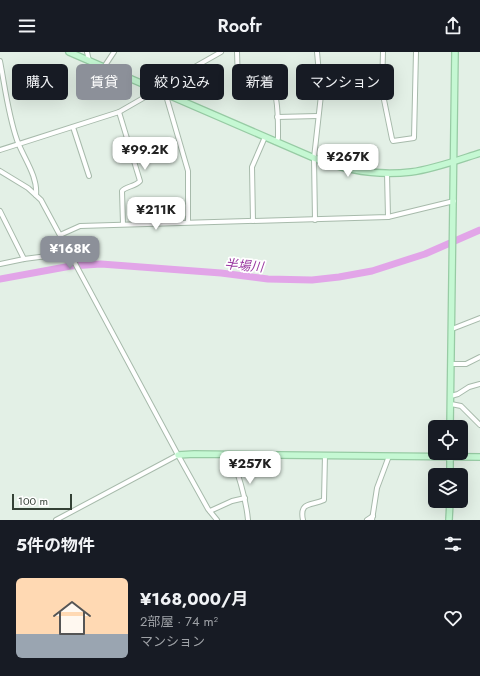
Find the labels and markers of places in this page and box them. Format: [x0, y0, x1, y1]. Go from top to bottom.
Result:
pin: ¥99.2K [112, 137, 178, 171]
pin: ¥267K [320, 144, 376, 178]
pin: ¥211K [128, 197, 184, 231]
pin: ¥168K [42, 236, 98, 270]
pin: ¥257K [222, 451, 278, 485]

